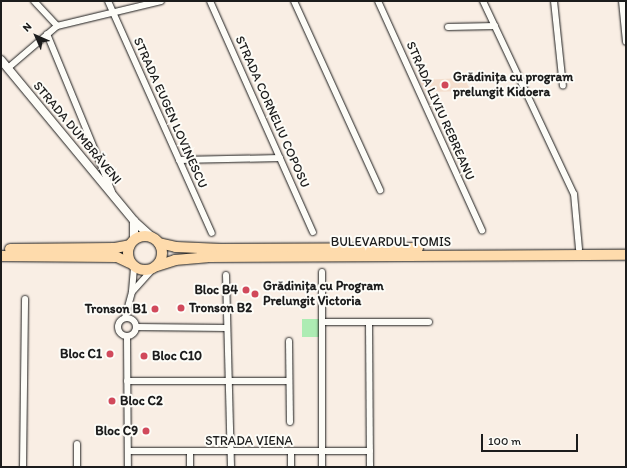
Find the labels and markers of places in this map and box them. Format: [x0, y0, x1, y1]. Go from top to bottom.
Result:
place label: Grădinița cu program prelungit Kidoera [453, 70, 573, 101]
marker: Grădinița cu program prelungit Kidoera [440, 80, 450, 90]
place label: Grădinița cu Program Prelungit Victoria [263, 279, 384, 310]
place label: Bloc B4 [194, 282, 238, 298]
marker: Bloc B4 [241, 285, 251, 295]
marker: Grădinița cu Program Prelungit Victoria [250, 289, 260, 299]
place label: Tronson B2 [189, 300, 252, 316]
place label: Tronson B1 [85, 301, 147, 317]
marker: Tronson B2 [176, 303, 186, 313]
marker: Tronson B1 [150, 304, 160, 314]
place label: Bloc C1 [60, 346, 102, 362]
place label: Bloc C10 [152, 348, 202, 364]
marker: Bloc C1 [105, 349, 115, 359]
marker: Bloc C10 [139, 351, 149, 361]
place label: Bloc C2 [120, 393, 163, 409]
marker: Bloc C2 [107, 396, 117, 406]
place label: Bloc C9 [95, 423, 138, 439]
marker: Bloc C9 [141, 426, 151, 436]

